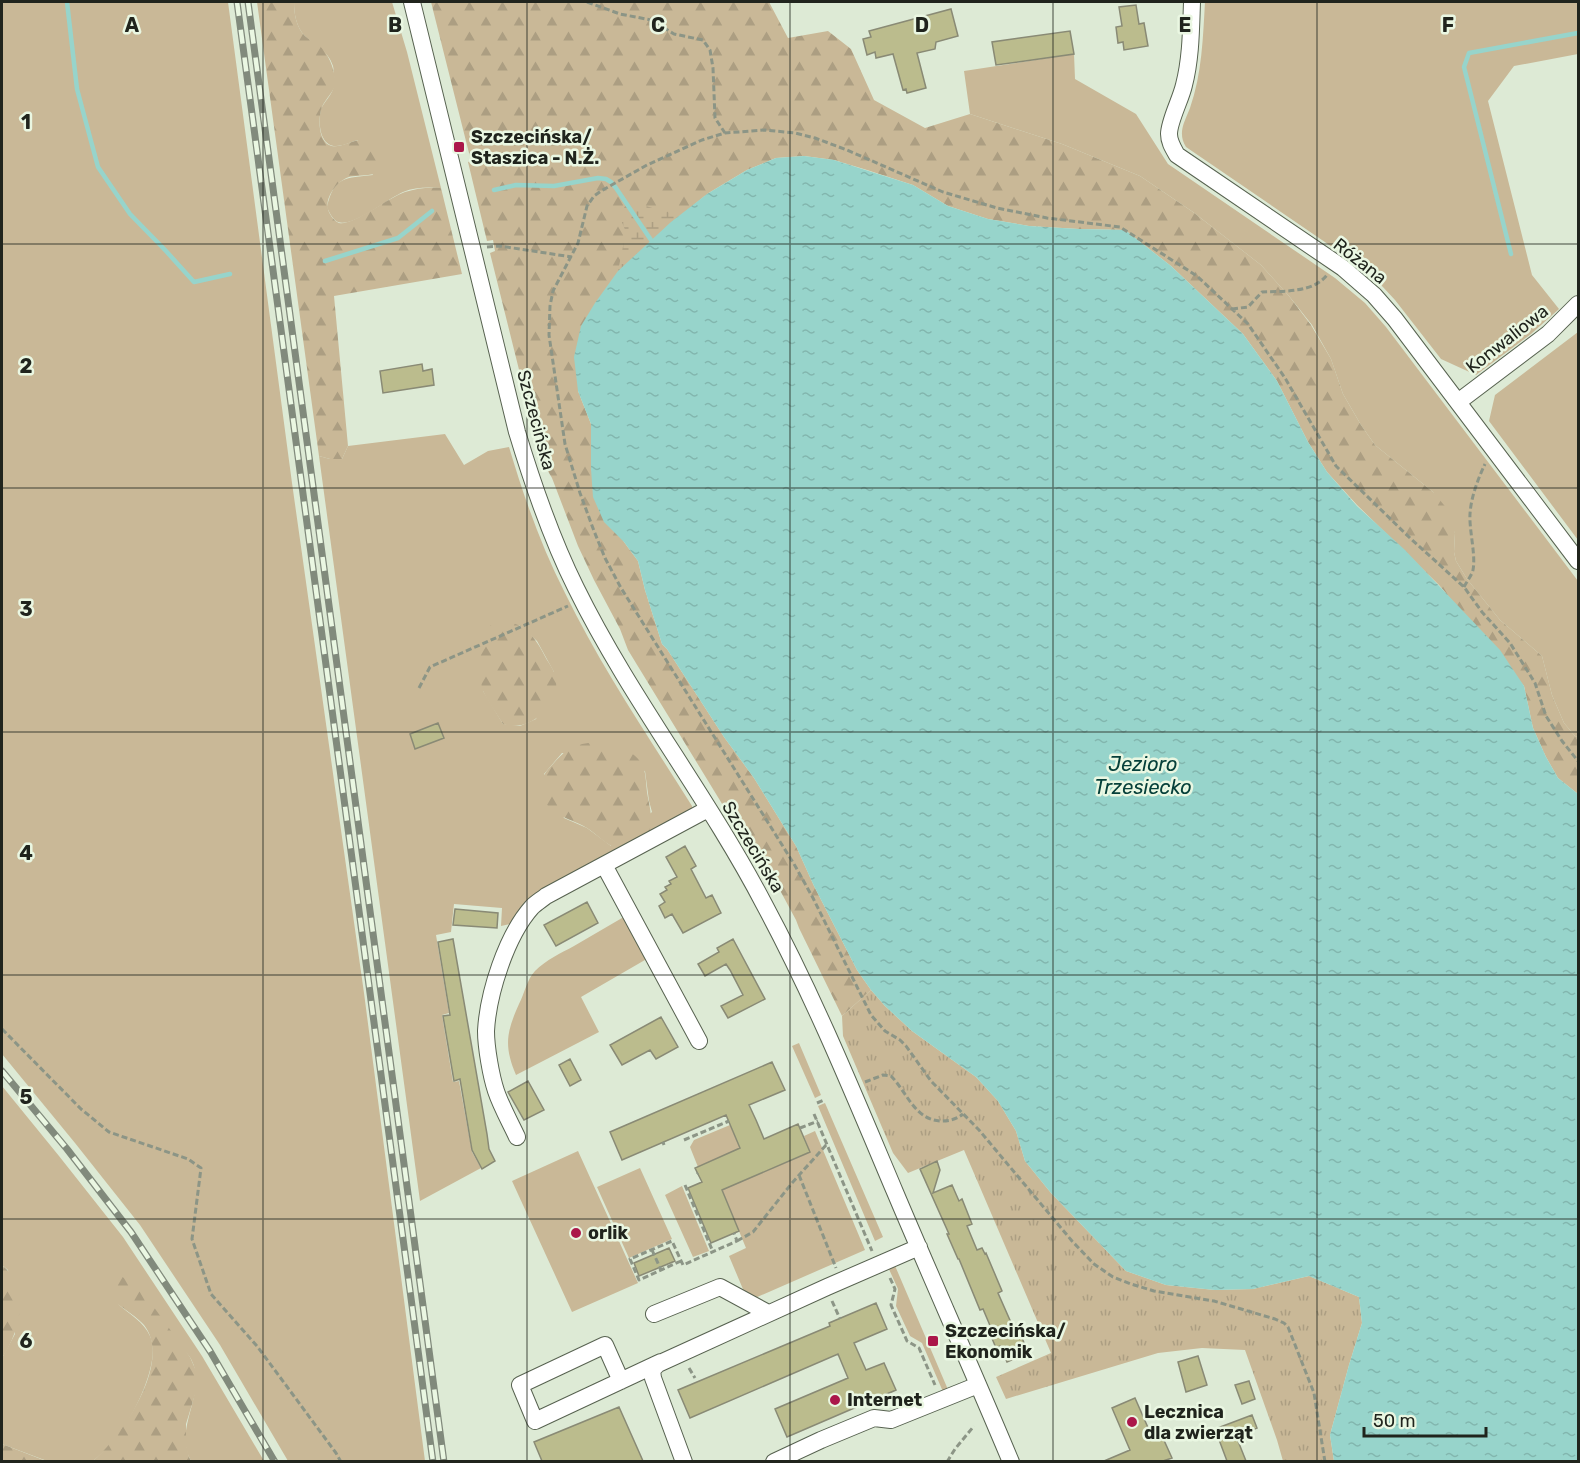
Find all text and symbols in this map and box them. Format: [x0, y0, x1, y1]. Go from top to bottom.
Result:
text: A [125, 13, 140, 37]
text: B [388, 13, 402, 37]
text: C [651, 13, 665, 37]
text: D [915, 13, 929, 37]
text: E [1179, 13, 1191, 37]
text: F [1442, 13, 1454, 37]
text: 1 [21, 110, 31, 134]
place label: Szczecińska/ Staszica - N.Ż. [471, 126, 599, 169]
marker: Szczecińska/ Staszica - N.Ż. [452, 140, 466, 154]
street label: Różana [1329, 233, 1391, 289]
street label: Konwaliowa [1461, 300, 1553, 378]
text: 2 [20, 354, 33, 378]
street label: Szczecińska [512, 368, 560, 472]
text: 3 [19, 597, 33, 621]
water label: Jezioro Trzesiecko [1094, 752, 1192, 799]
street label: Szczecińska [717, 797, 789, 897]
text: 4 [19, 841, 33, 865]
text: 5 [20, 1085, 33, 1109]
place label: orlik [588, 1222, 628, 1244]
marker: orlik [569, 1226, 583, 1240]
place label: Szczecińska/ Ekonomik [945, 1320, 1066, 1363]
text: 6 [19, 1329, 33, 1353]
marker: Szczecińska/ Ekonomik [926, 1334, 940, 1348]
place label: Internet [847, 1389, 922, 1411]
marker: Internet [828, 1393, 842, 1407]
scale bar [1364, 1400, 1486, 1438]
place label: Lecznica dla zwierząt [1144, 1401, 1253, 1444]
text: 50 m [1373, 1410, 1416, 1432]
marker: Lecznica dla zwierząt [1125, 1415, 1139, 1429]

